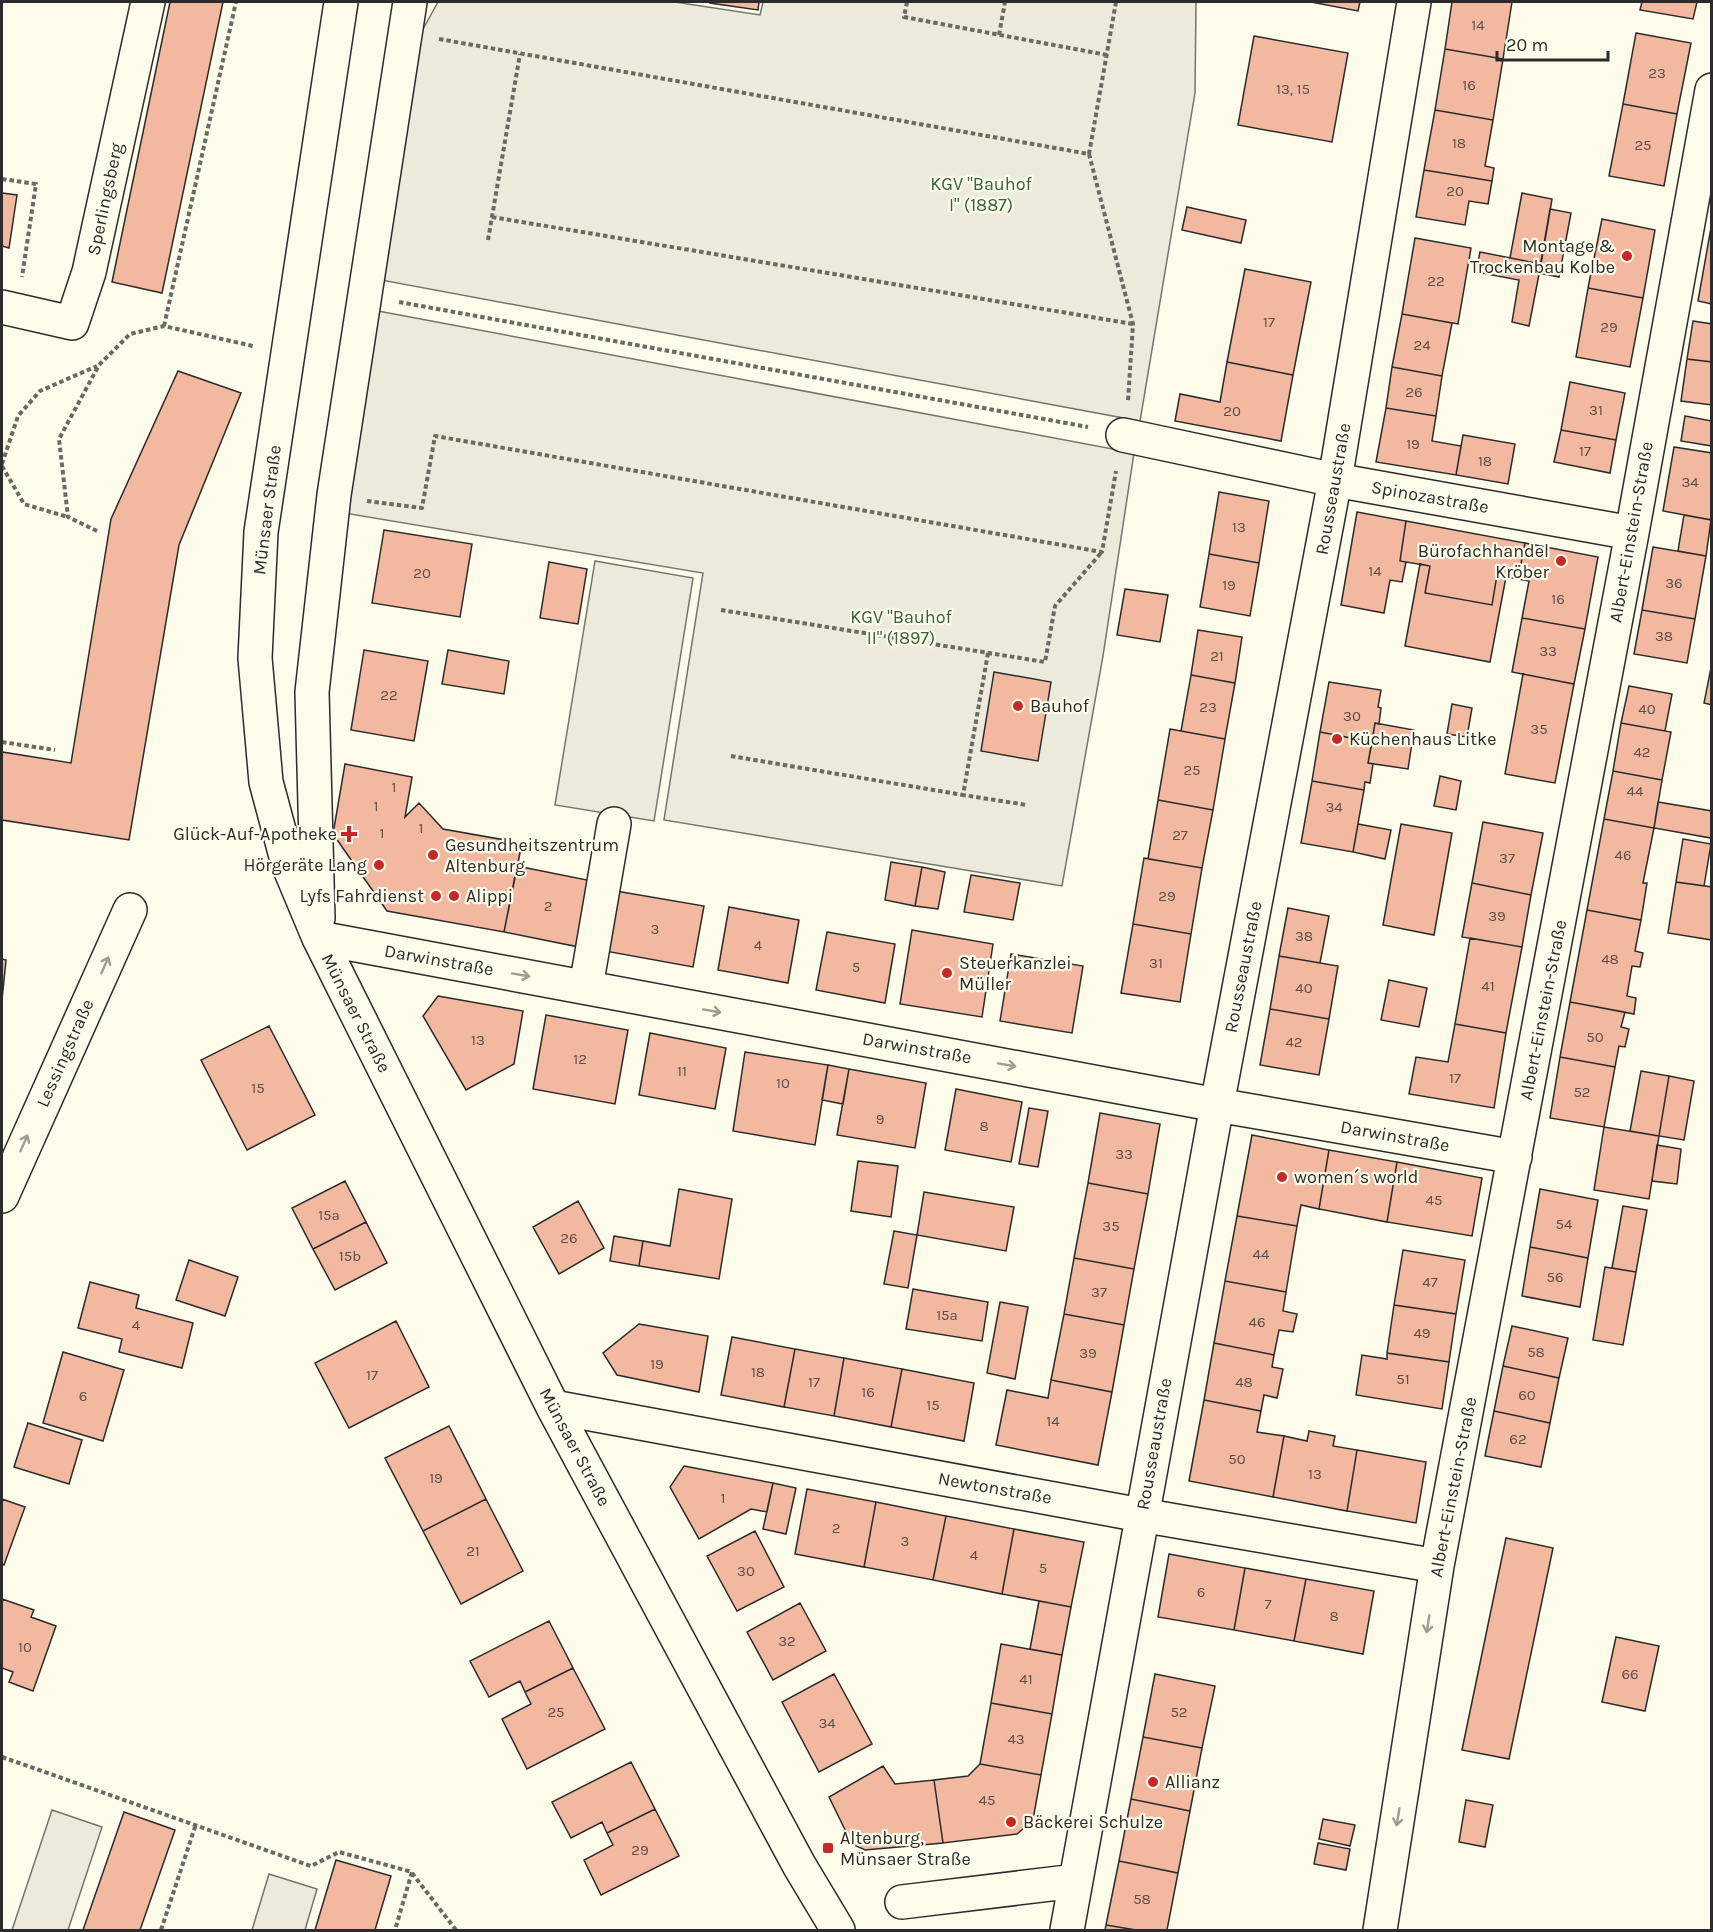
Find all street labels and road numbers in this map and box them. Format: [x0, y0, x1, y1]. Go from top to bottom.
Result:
street label: Sperlingsberg [82, 141, 128, 257]
street label: Rousseaustraße [1311, 421, 1355, 557]
street label: Albert-Einstein-Straße [1604, 440, 1658, 624]
street label: Münsaer Straße [248, 444, 286, 576]
street label: Spinozastraße [1370, 476, 1490, 518]
street label: Rousseaustraße [1219, 899, 1267, 1035]
street label: Albert-Einstein-Straße [1515, 918, 1571, 1102]
street label: Darwinstraße [383, 940, 495, 980]
street label: Münsaer Straße [317, 950, 395, 1076]
street label: Lessingstraße [31, 996, 99, 1110]
street label: Darwinstraße [861, 1028, 973, 1068]
street label: Darwinstraße [1339, 1116, 1451, 1156]
street label: Rousseaustraße [1132, 1376, 1176, 1512]
street label: Münsaer Straße [535, 1384, 615, 1510]
street label: Albert-Einstein-Straße [1425, 1395, 1481, 1579]
street label: Newtonstraße [936, 1467, 1054, 1509]

